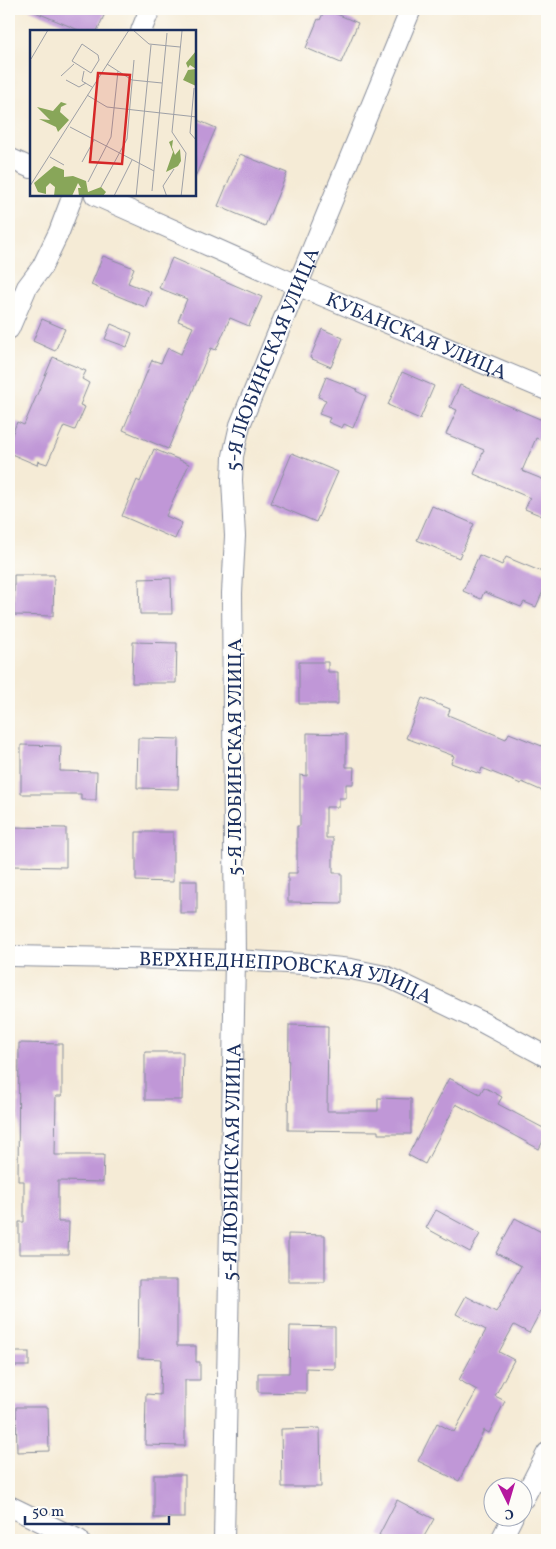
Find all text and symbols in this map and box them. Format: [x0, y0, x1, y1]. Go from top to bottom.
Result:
inset map [30, 30, 196, 196]
street label: 5-Я ЛЮБИНСКАЯ УЛИЦА [220, 244, 327, 472]
street label: КУБАНСКАЯ УЛИЦА [321, 287, 511, 388]
street label: 5-Я ЛЮБИНСКАЯ УЛИЦА [222, 638, 250, 876]
street label: ВЕРХНЕДНЕПРОВСКАЯ УЛИЦА [139, 946, 436, 1012]
street label: 5-Я ЛЮБИНСКАЯ УЛИЦА [217, 1043, 249, 1281]
north arrow [484, 1476, 534, 1526]
scale bar [25, 1494, 169, 1526]
text: 50 m [32, 1502, 64, 1523]
text: С [504, 1504, 514, 1523]

